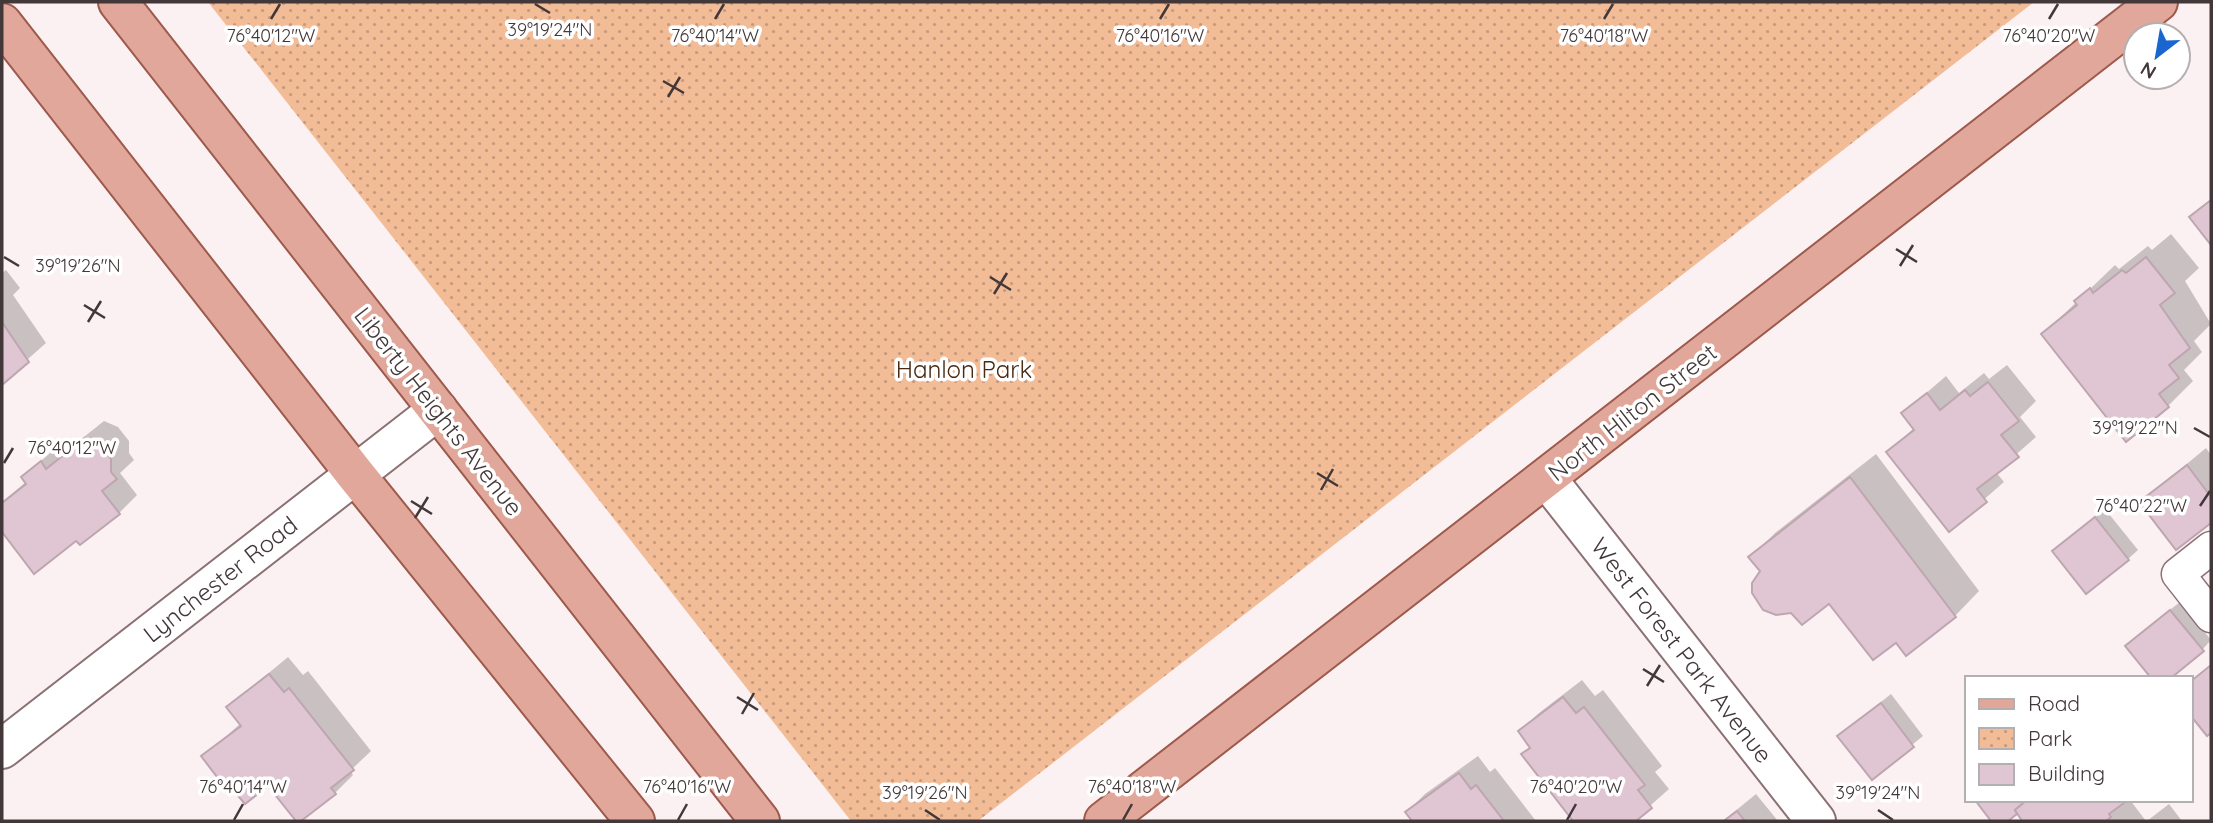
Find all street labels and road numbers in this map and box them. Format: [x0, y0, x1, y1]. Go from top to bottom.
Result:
street label: Liberty Heights Avenue [348, 301, 530, 521]
street label: North Hilton Street [1542, 337, 1722, 487]
street label: Lynchester Road [137, 509, 303, 649]
street label: West Forest Park Avenue [1585, 531, 1779, 769]

